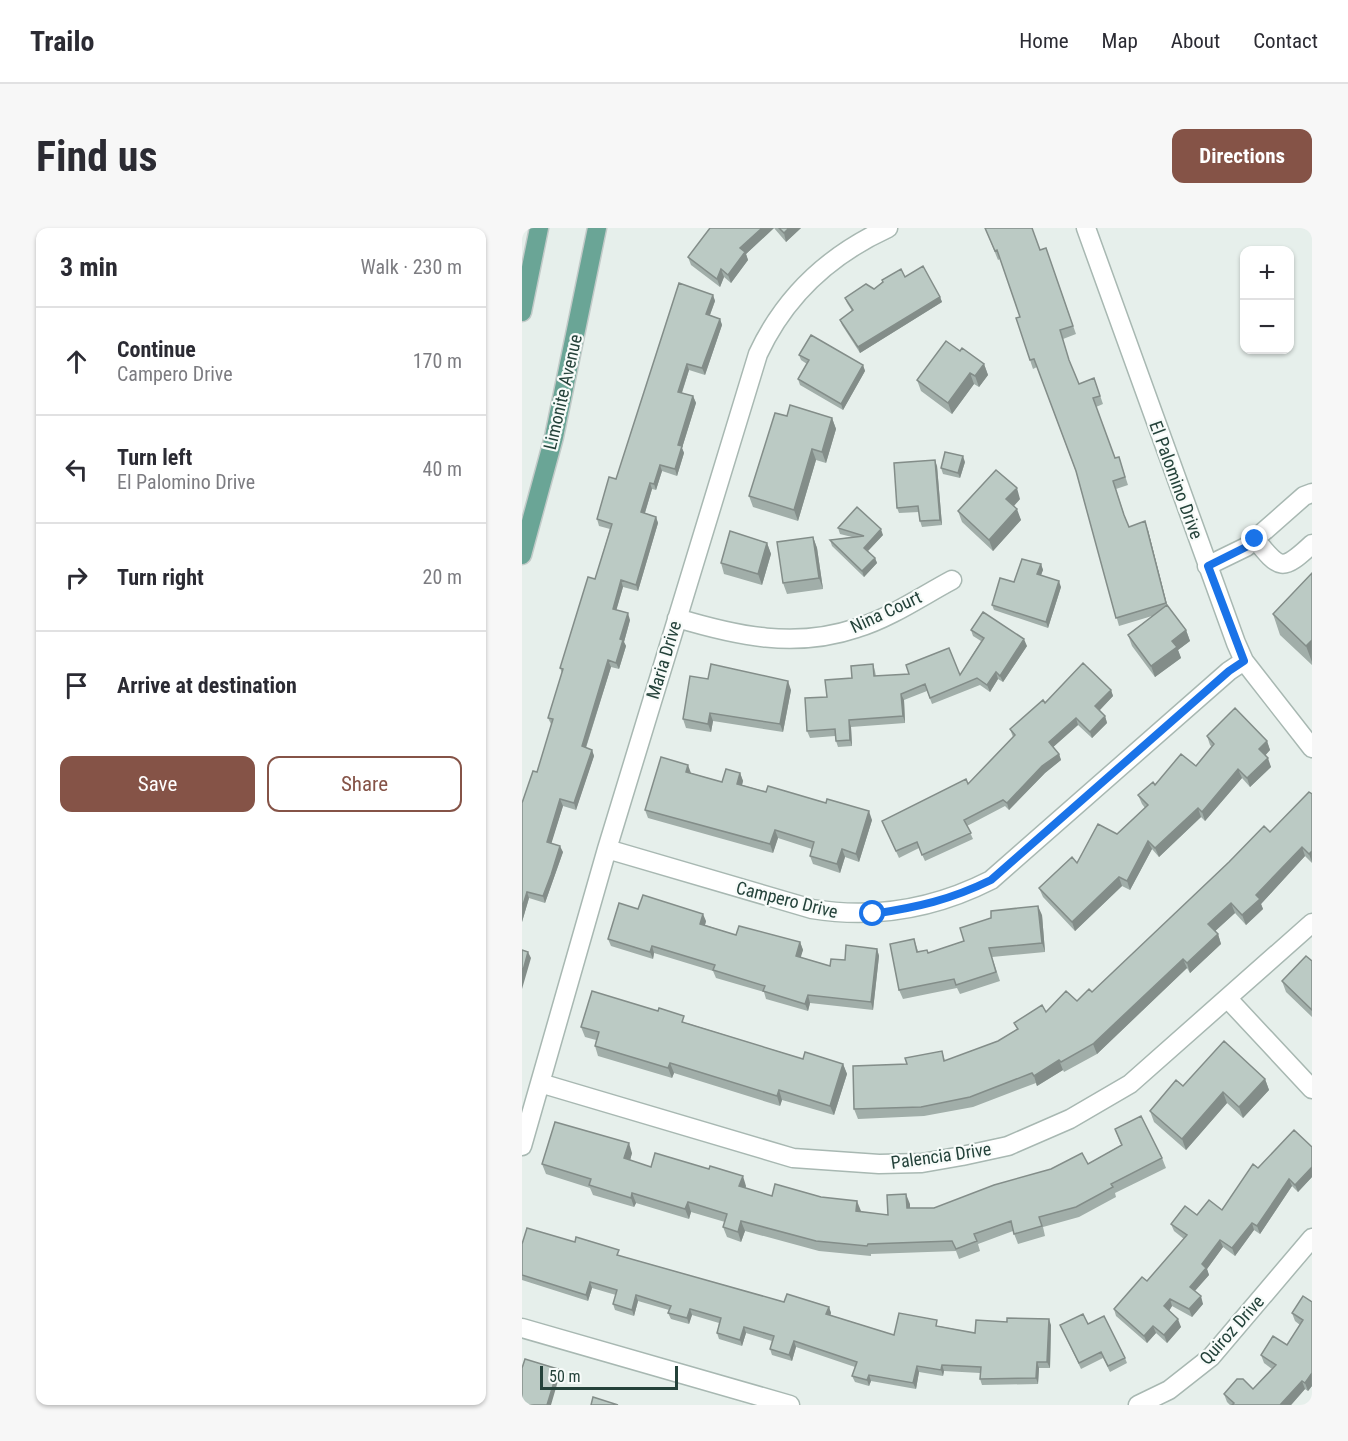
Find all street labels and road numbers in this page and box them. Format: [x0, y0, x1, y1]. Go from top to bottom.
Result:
street label: Limonite Avenue [539, 332, 586, 452]
street label: El Palomino Drive [1145, 418, 1208, 542]
street label: Nina Court [847, 586, 925, 637]
street label: Maria Drive [642, 618, 685, 701]
street label: Campero Drive [734, 877, 840, 922]
street label: Palencia Drive [890, 1138, 992, 1173]
street label: Quiroz Drive [1195, 1291, 1268, 1369]

